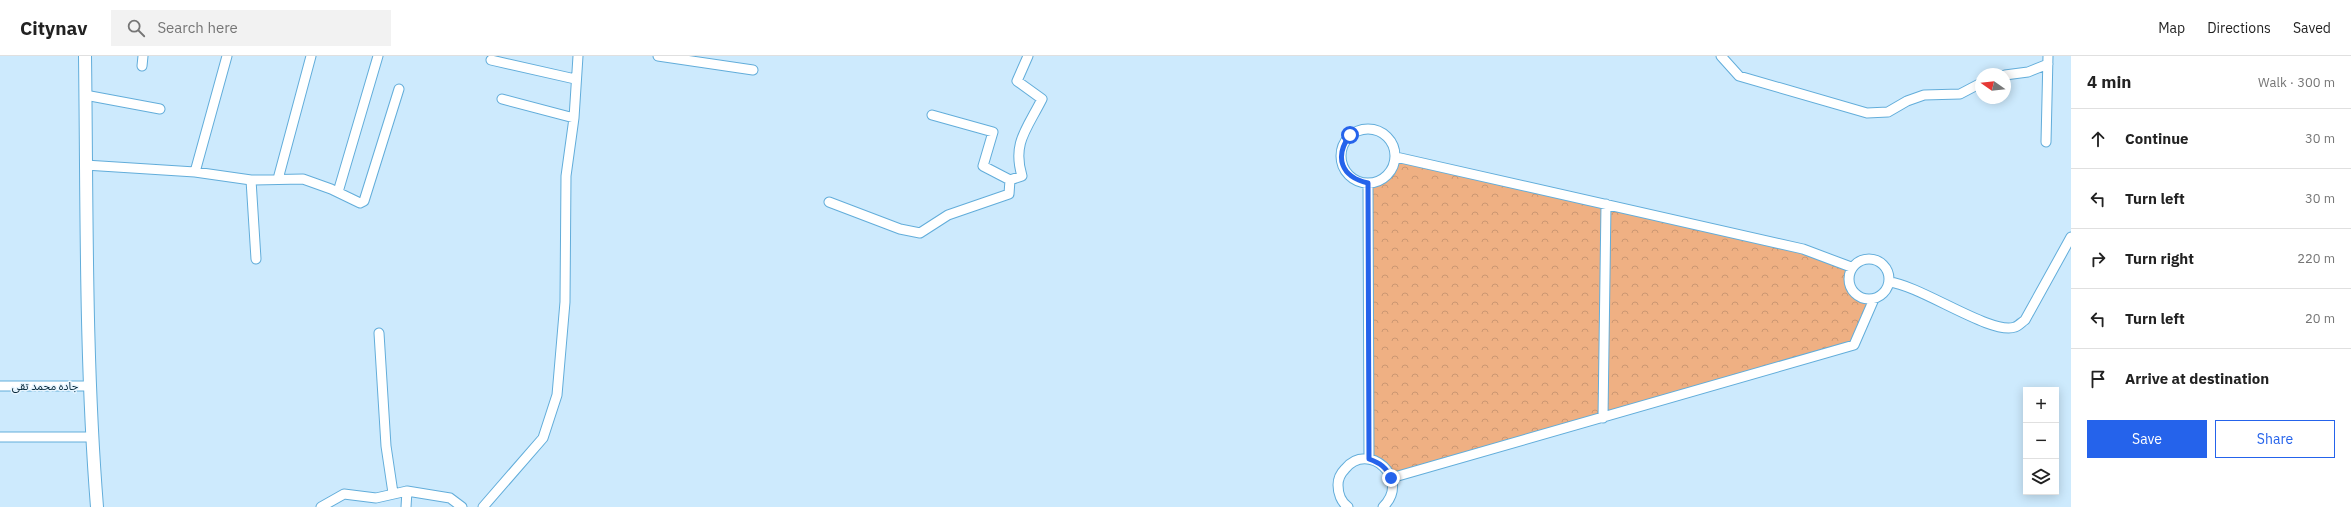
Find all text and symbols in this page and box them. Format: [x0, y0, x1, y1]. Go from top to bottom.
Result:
search box [111, 10, 391, 46]
text: Citynav [20, 16, 87, 40]
icon: search [125, 17, 147, 39]
text: Search here [157, 18, 238, 37]
text: Map [2158, 19, 2185, 37]
text: Directions [2207, 19, 2271, 37]
text: Saved [2293, 19, 2331, 37]
north arrow [1975, 68, 2011, 104]
text: 4 min [2087, 71, 2131, 93]
text: Walk · 300 m [2258, 74, 2335, 91]
route start [1341, 126, 1359, 144]
icon: ahead [2087, 128, 2109, 150]
text: Continue [2125, 129, 2189, 148]
text: 30 m [2305, 130, 2335, 147]
icon: left [2087, 188, 2109, 210]
text: Turn left [2125, 189, 2185, 208]
text: 30 m [2305, 190, 2335, 207]
icon: right [2087, 248, 2109, 270]
text: Turn right [2125, 249, 2194, 268]
text: 220 m [2297, 250, 2335, 267]
icon: left [2087, 308, 2109, 330]
text: Turn left [2125, 309, 2185, 328]
text: 20 m [2305, 310, 2335, 327]
icon: arrive [2087, 368, 2109, 390]
text: Arrive at destination [2125, 369, 2269, 388]
street label: جاده محمد تقی [12, 379, 79, 393]
map controls [2023, 387, 2059, 495]
button: + [2023, 387, 2059, 423]
button: Save [2087, 420, 2207, 458]
button: Share [2215, 420, 2335, 458]
button: − [2023, 423, 2059, 459]
button: layers [2023, 459, 2059, 495]
route end [1382, 469, 1400, 487]

